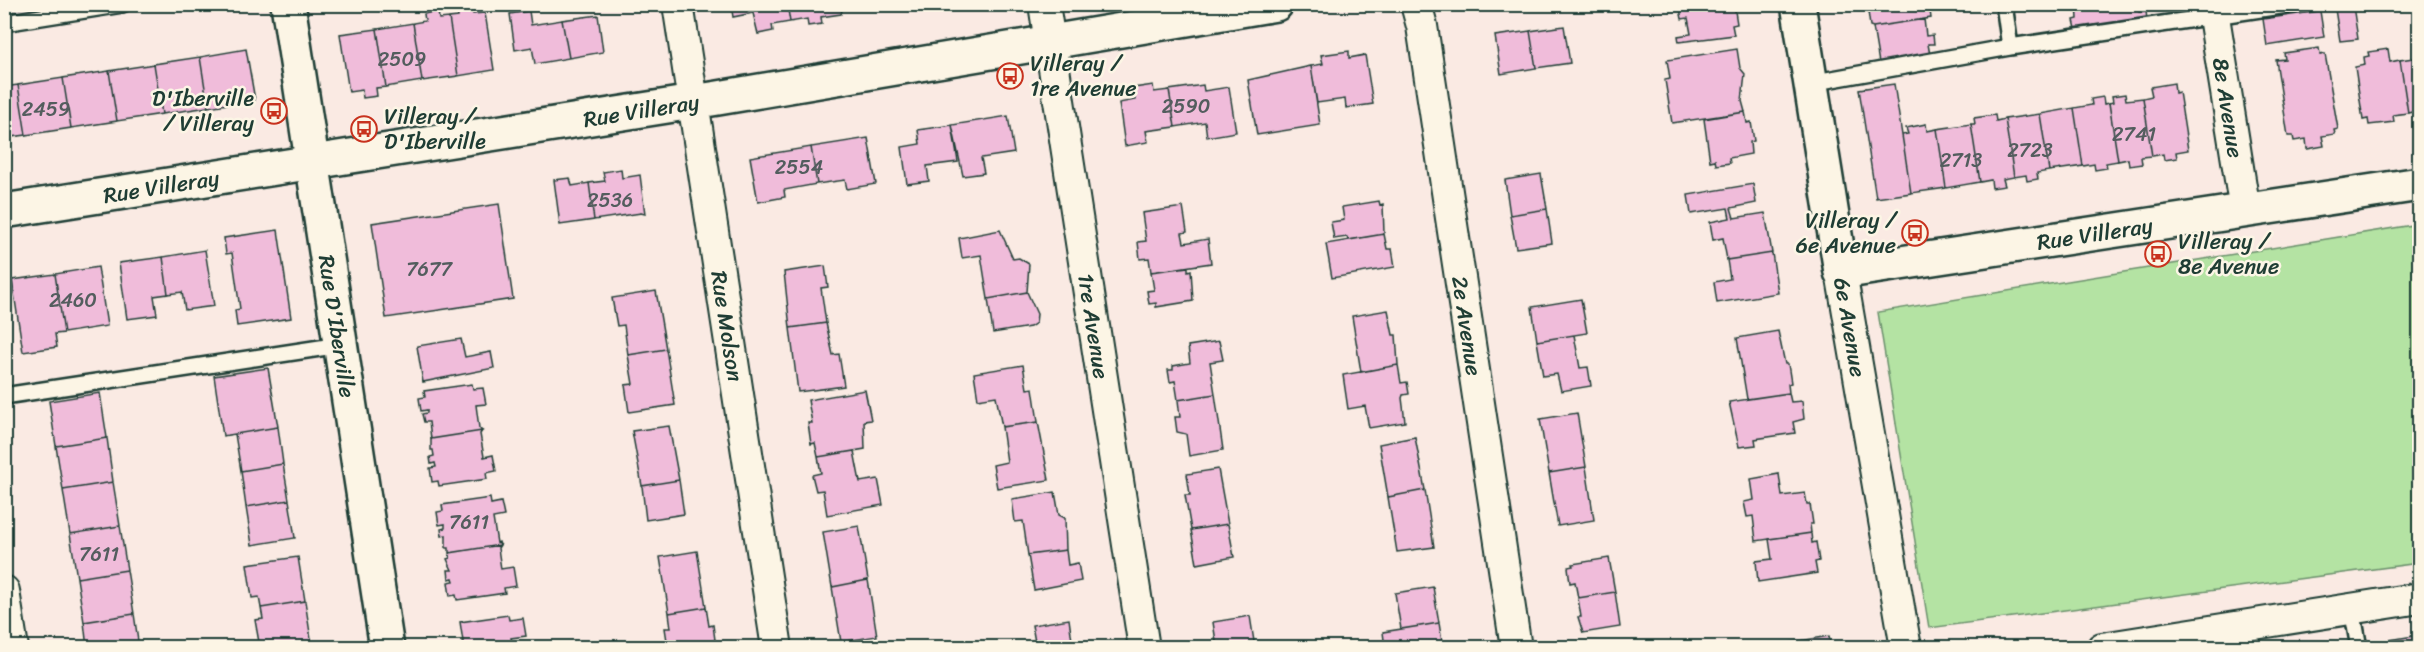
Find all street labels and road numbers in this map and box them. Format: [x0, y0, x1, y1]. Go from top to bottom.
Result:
street label: 8e Avenue [2201, 55, 2256, 161]
street label: Rue Villeray [580, 82, 702, 139]
street label: Rue Villeray [100, 158, 222, 215]
street label: Rue Villeray [2034, 205, 2156, 261]
street label: Rue D'Iberville [307, 252, 368, 400]
street label: Rue Molson [700, 268, 755, 384]
street label: 1re Avenue [1067, 270, 1121, 382]
street label: 2e Avenue [1441, 273, 1494, 378]
street label: 6e Avenue [1823, 274, 1878, 380]

